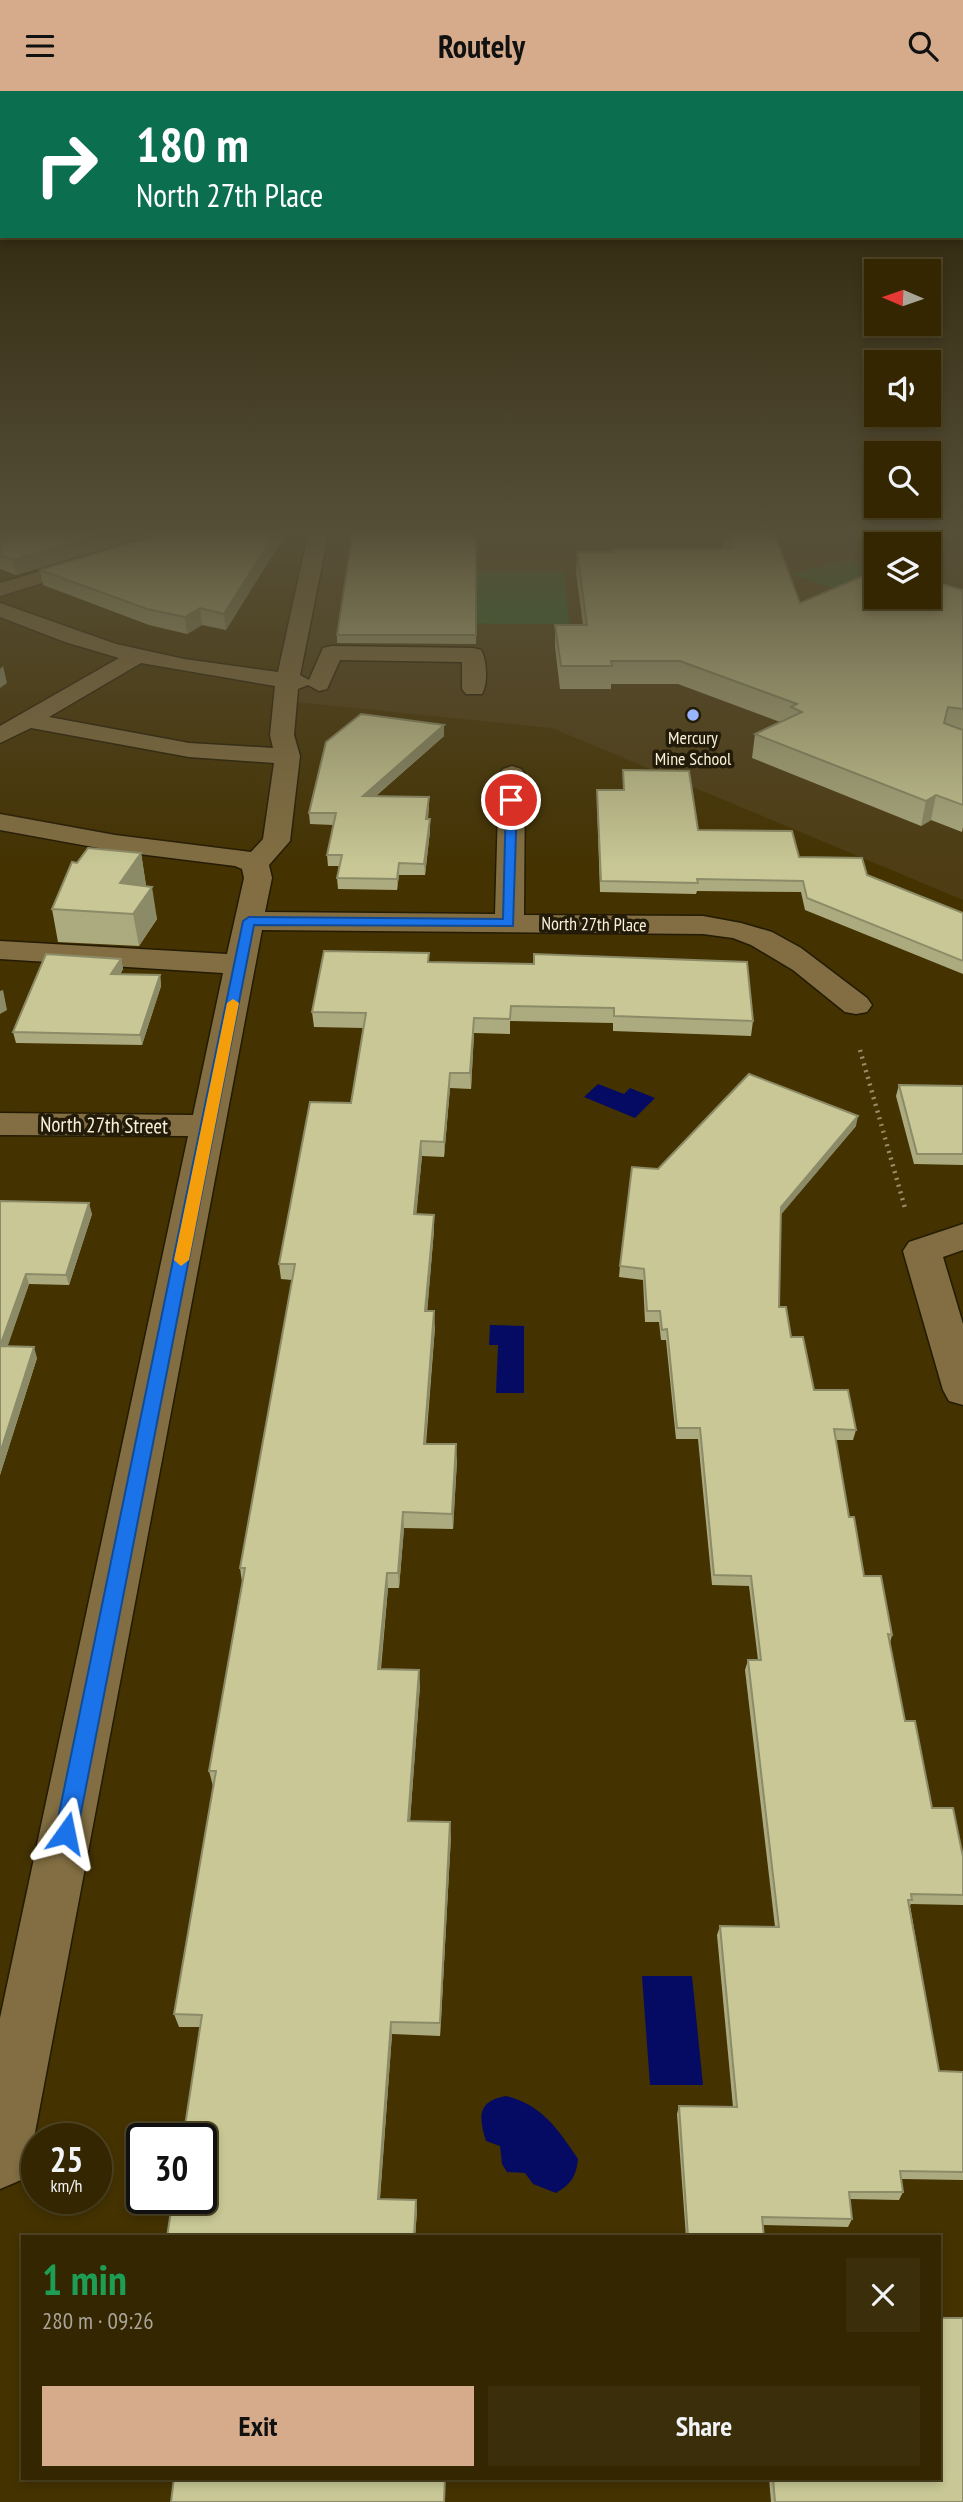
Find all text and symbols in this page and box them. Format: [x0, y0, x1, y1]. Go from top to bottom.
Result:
text: Routely [438, 25, 525, 67]
icon: menu [21, 27, 59, 65]
icon: search [904, 27, 942, 65]
text: 180 m [136, 112, 249, 176]
icon: right [21, 119, 112, 210]
text: North 27th Place [136, 174, 323, 216]
north arrow [864, 259, 942, 336]
map controls [864, 259, 941, 609]
button: sound [864, 350, 941, 427]
button: search [864, 441, 941, 518]
button: layers [864, 532, 941, 609]
marker: Mercury Mine School [685, 707, 701, 723]
place label: Mercury Mine School [655, 726, 732, 770]
pin [481, 770, 541, 830]
icon: arrive [492, 781, 530, 819]
street label: North 27th Place [541, 912, 647, 936]
street label: North 27th Street [40, 1110, 168, 1140]
position arrow [29, 1796, 103, 1870]
speed limit sign: 30 [126, 2123, 217, 2214]
text: 25 [50, 2136, 83, 2182]
text: km/h [51, 2174, 82, 2197]
text: 1 min [42, 2252, 127, 2307]
button: close [846, 2258, 920, 2332]
text: 280 m · 09:26 [42, 2306, 154, 2335]
button: Exit [42, 2386, 474, 2466]
button: Share [488, 2386, 920, 2466]

